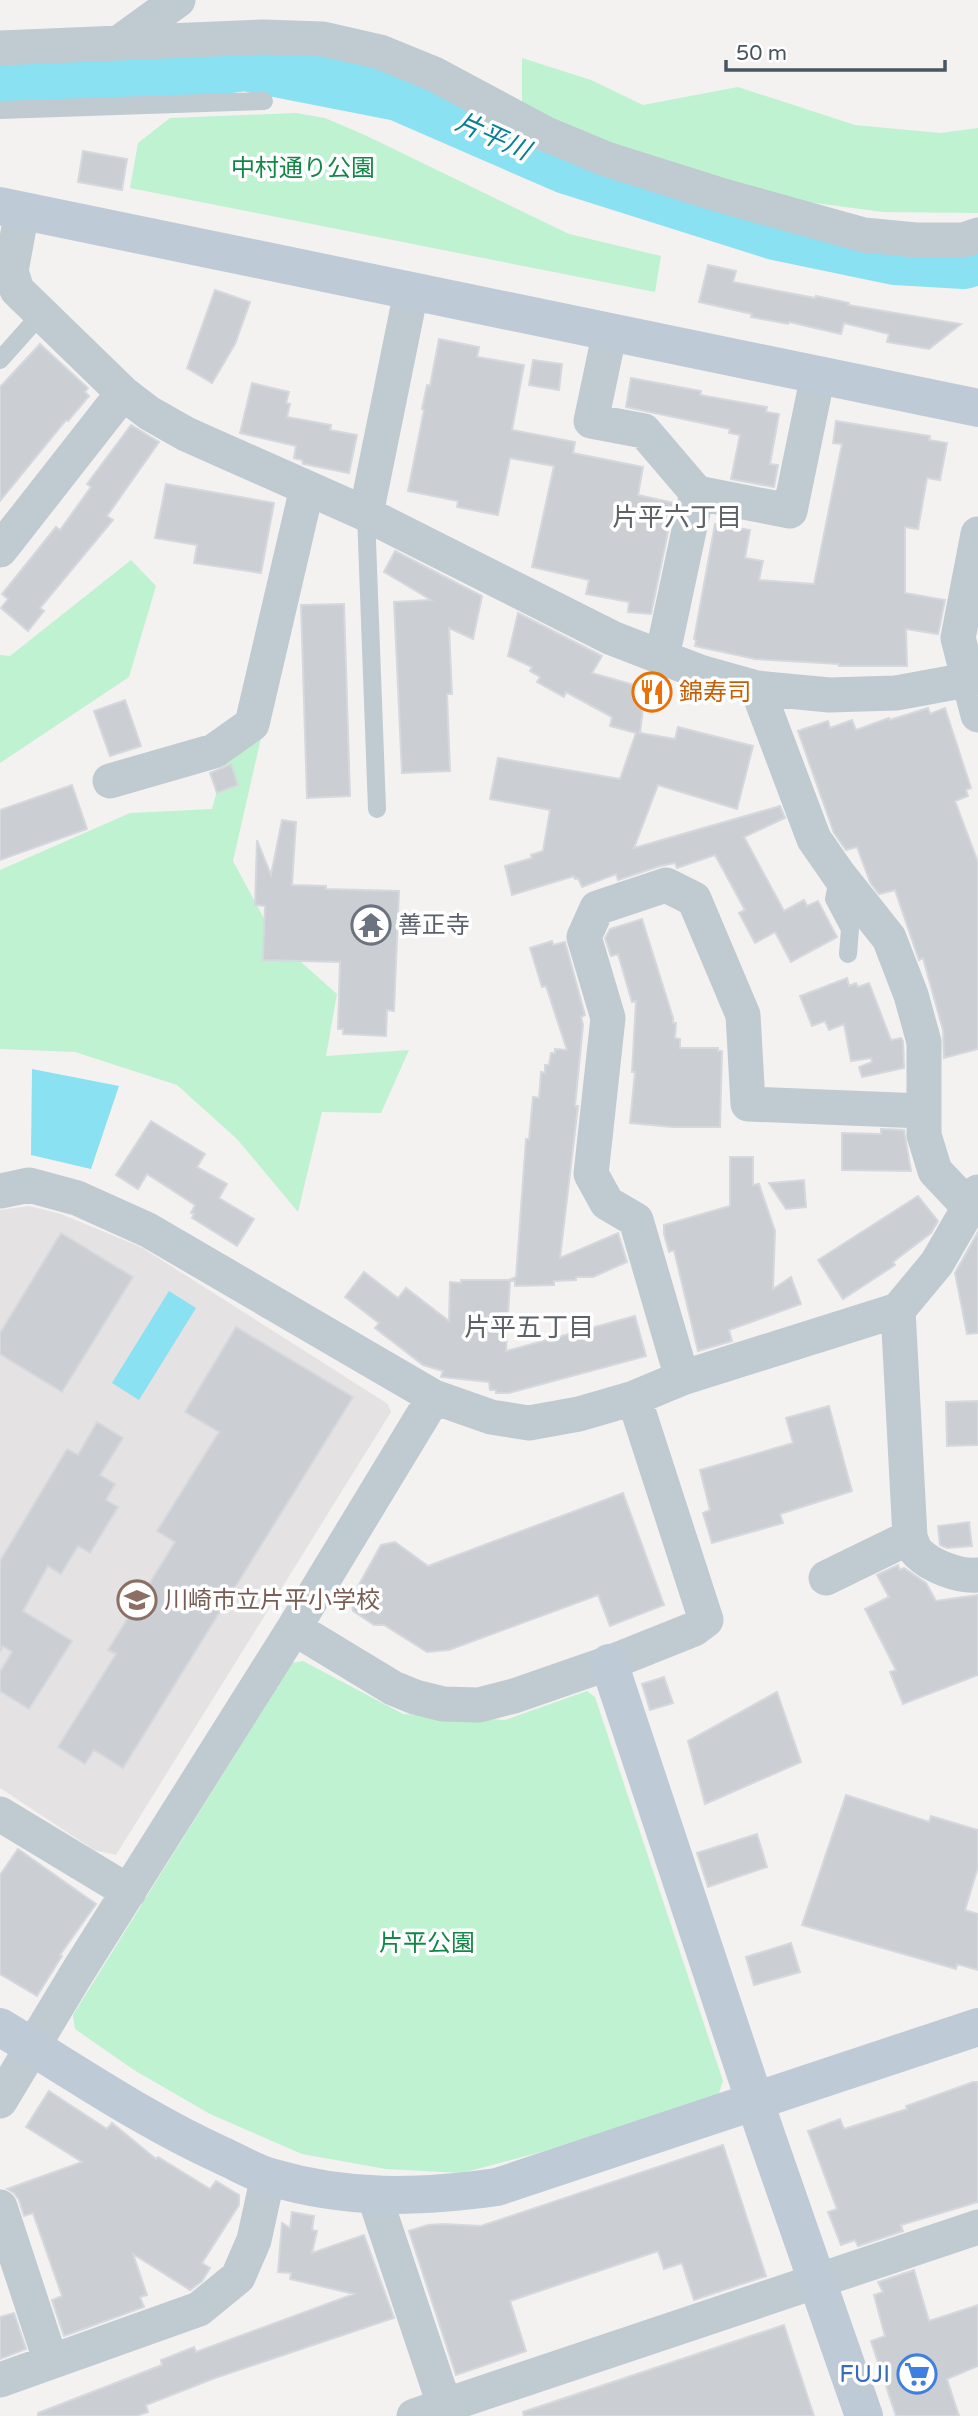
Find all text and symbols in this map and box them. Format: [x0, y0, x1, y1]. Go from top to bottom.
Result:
scale bar [726, 28, 945, 72]
text: 50 m [736, 41, 787, 66]
water label: 片平川 [451, 106, 537, 168]
park label: 中村通り公園 [231, 154, 375, 183]
district label: 片平六丁目 [612, 502, 742, 533]
restaurant icon: 錦寿司 [631, 671, 673, 713]
place label: 錦寿司 [679, 678, 751, 707]
temple icon: 善正寺 [350, 904, 392, 946]
place label: 善正寺 [398, 911, 470, 940]
district label: 片平五丁目 [464, 1312, 594, 1343]
school or university icon: 川崎市立片平小学校 [116, 1579, 158, 1621]
place label: 川崎市立片平小学校 [164, 1586, 380, 1615]
park label: 片平公園 [379, 1929, 475, 1958]
supermarket icon: FUJI [896, 2353, 938, 2395]
place label: FUJI [839, 2360, 890, 2389]

